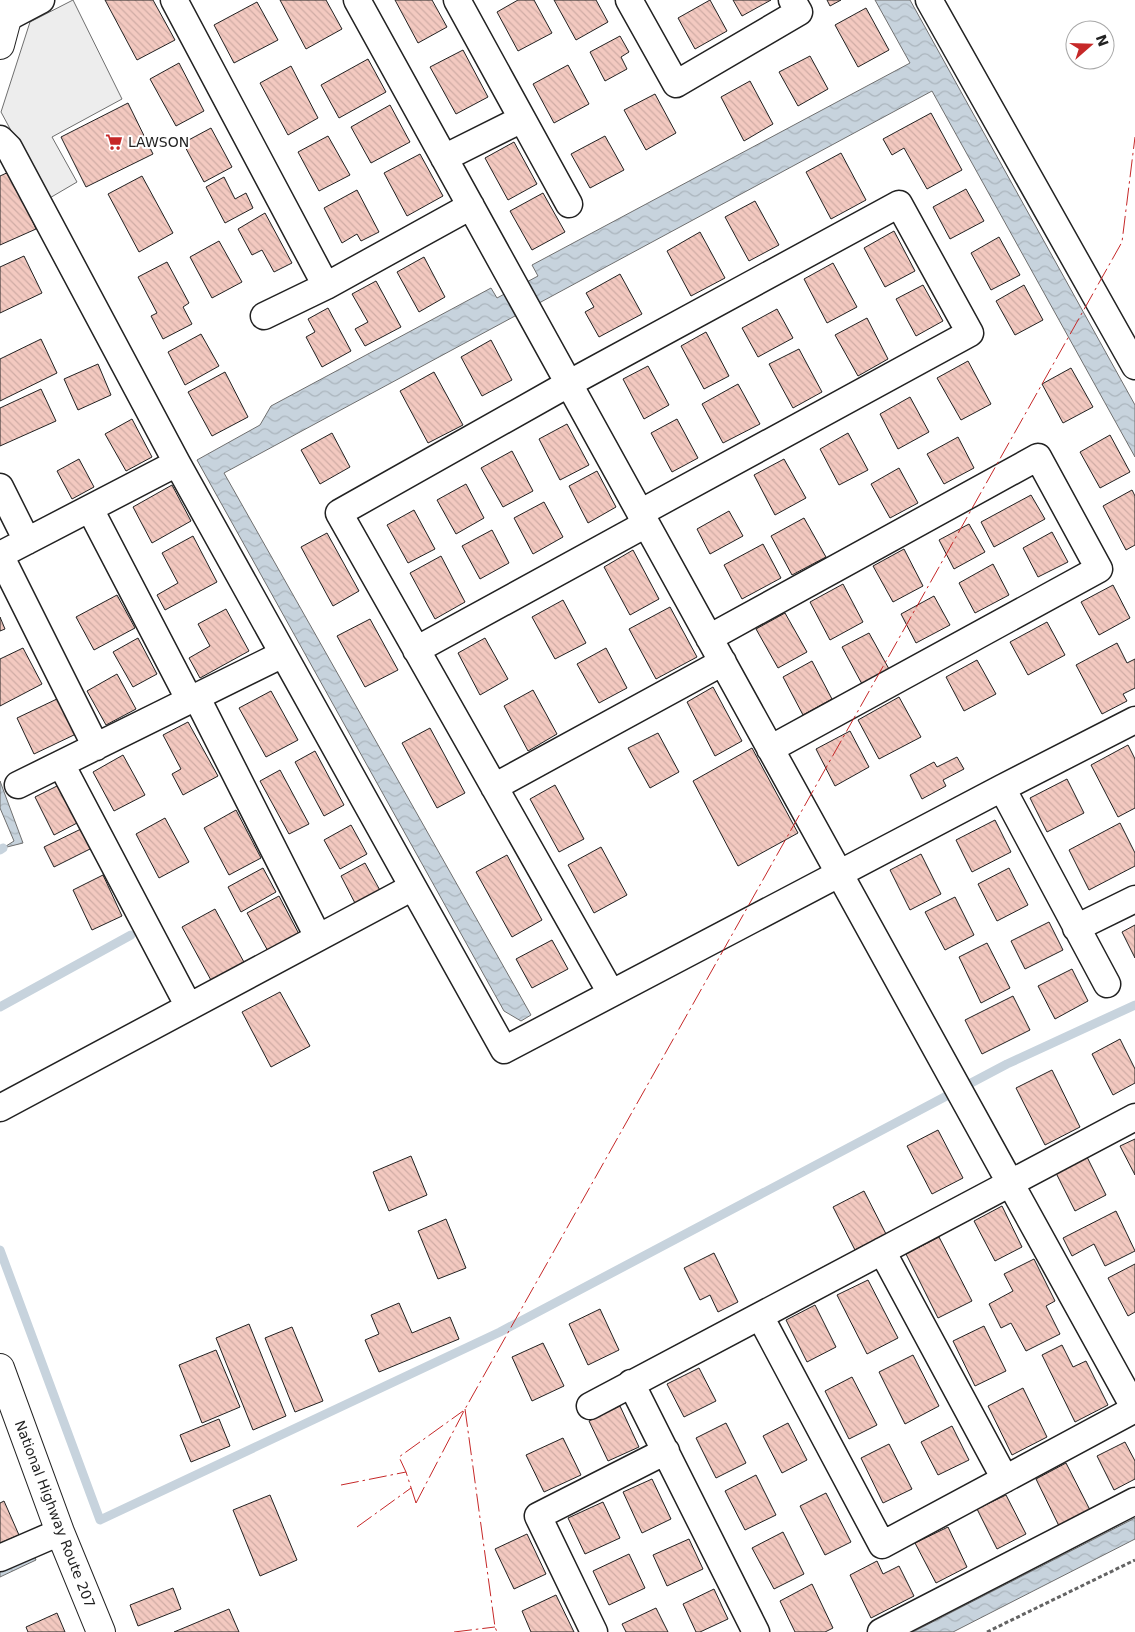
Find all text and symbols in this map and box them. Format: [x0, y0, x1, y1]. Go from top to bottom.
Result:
north arrow [1065, 20, 1115, 70]
text: N [1093, 32, 1112, 49]
supermarket icon: LAWSON [104, 132, 124, 152]
place label: LAWSON [128, 134, 189, 150]
street label: National Highway Route 207 [12, 1418, 98, 1610]

